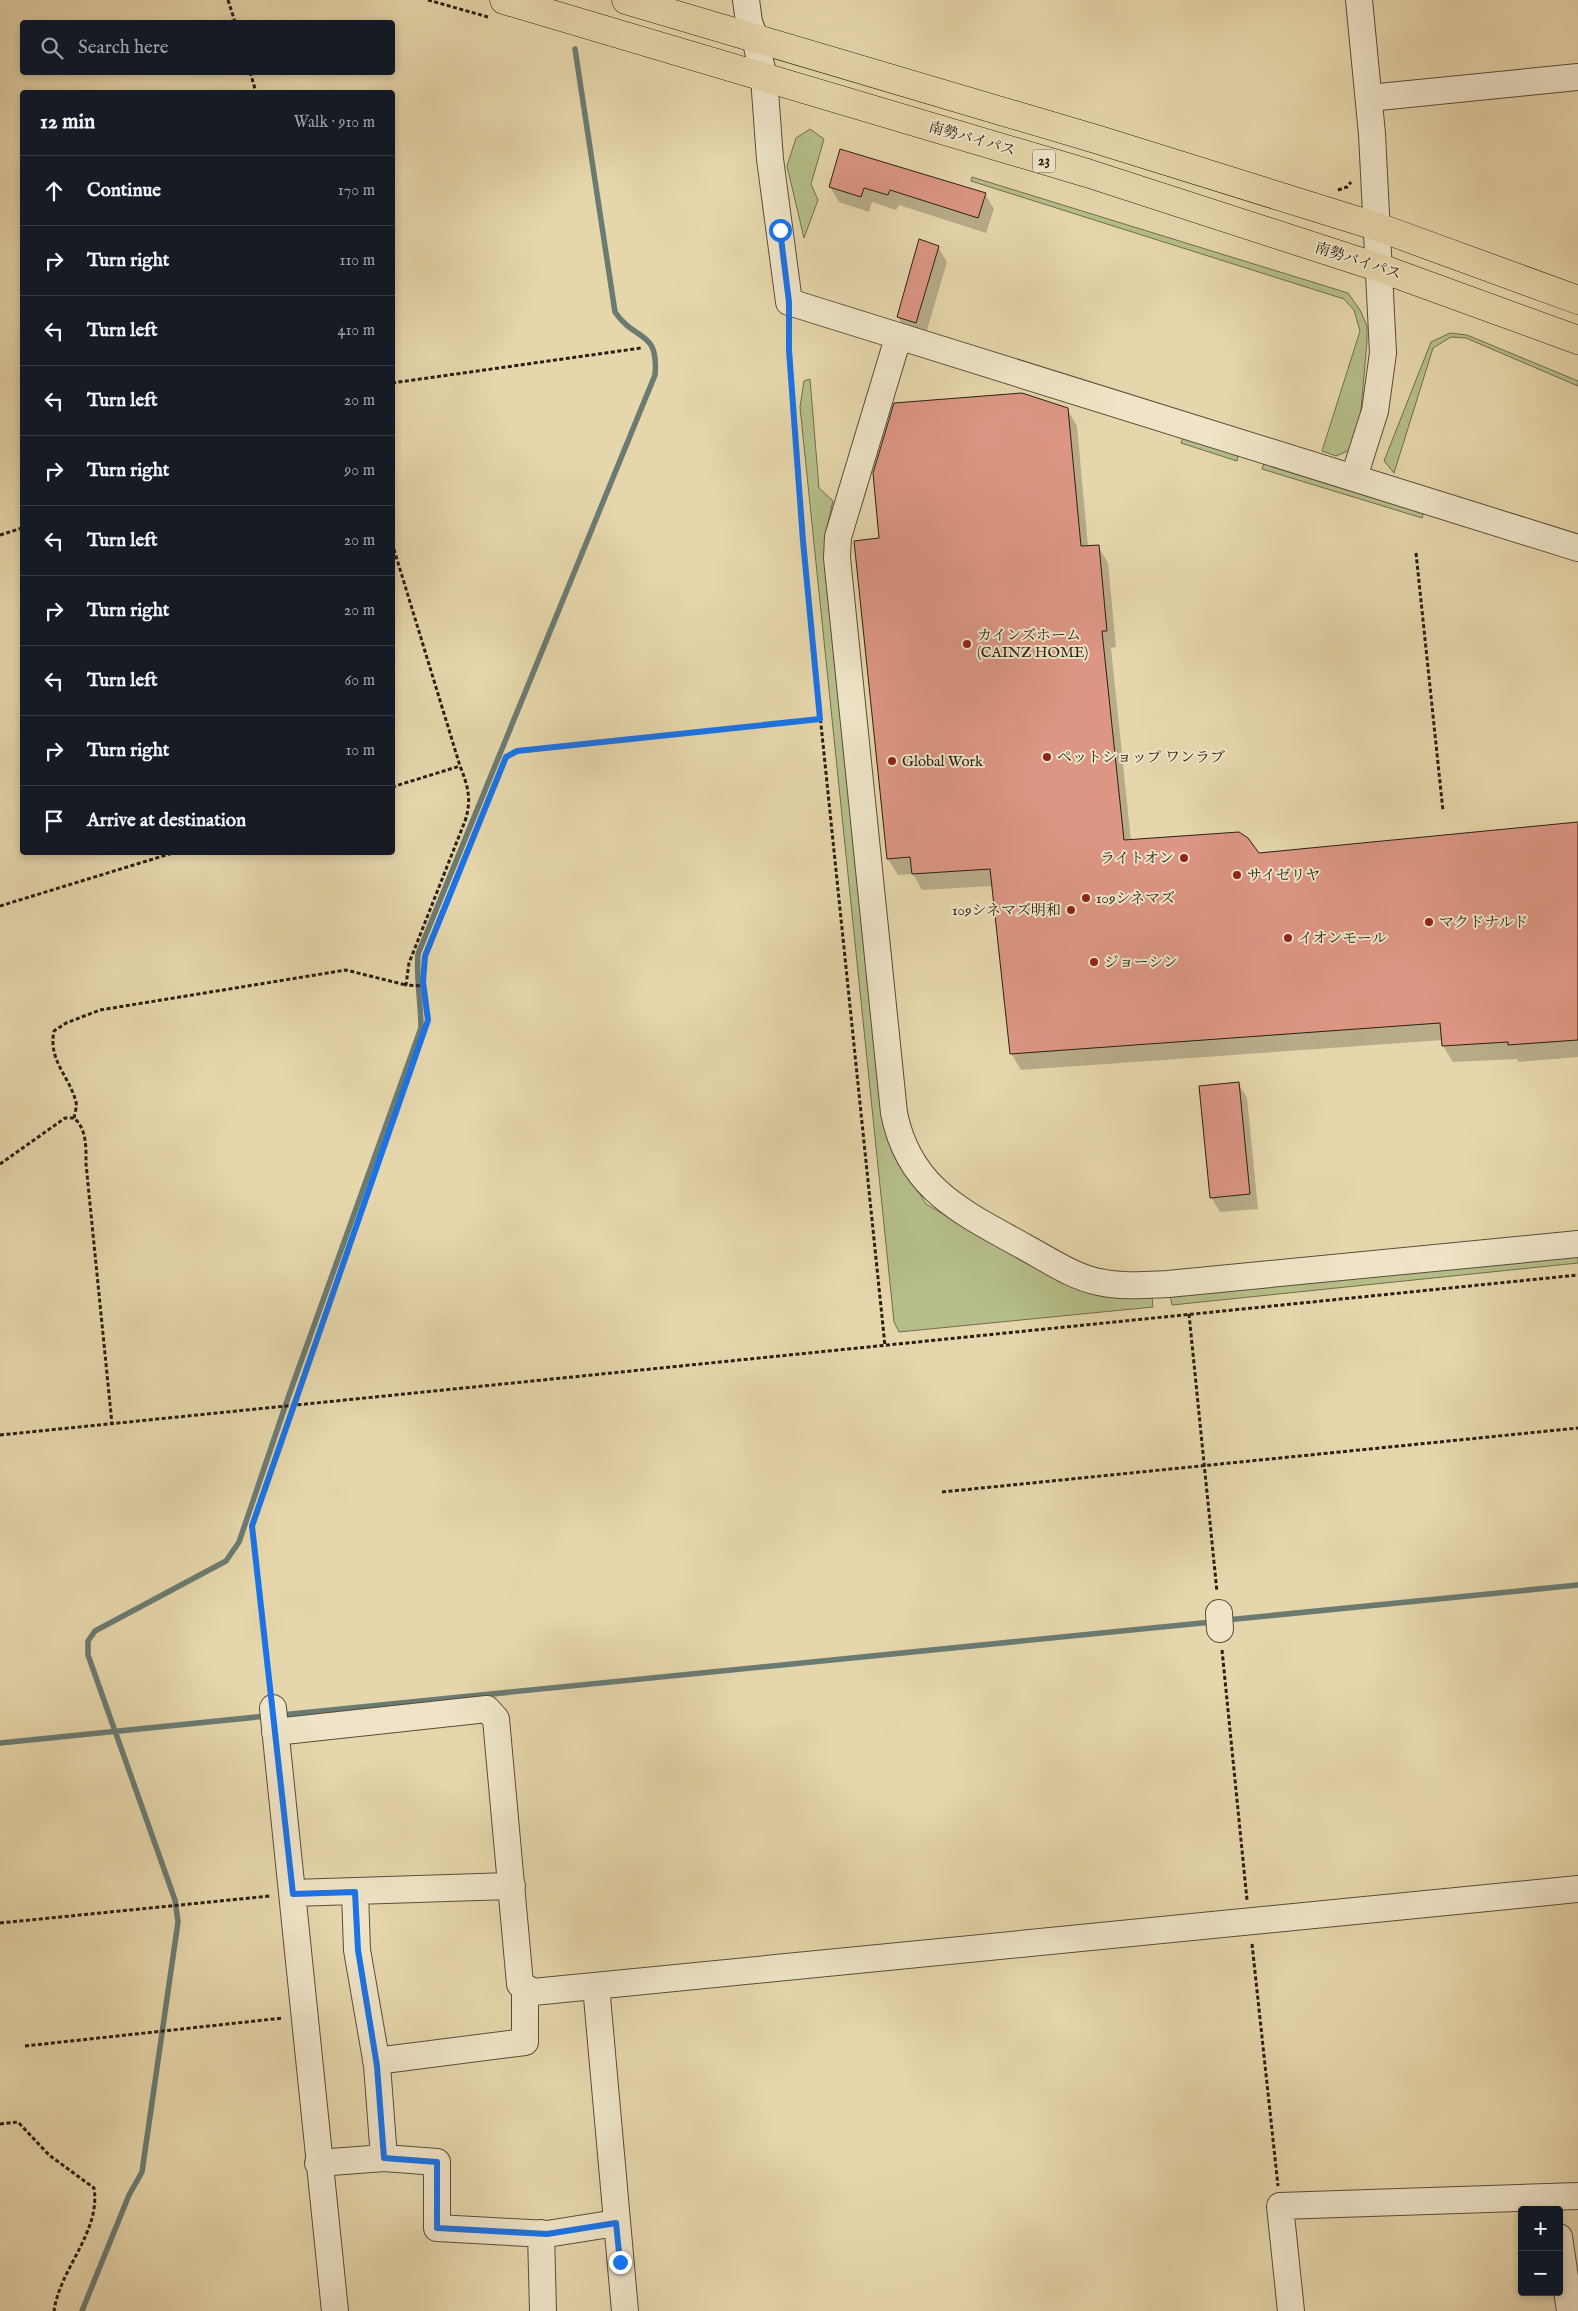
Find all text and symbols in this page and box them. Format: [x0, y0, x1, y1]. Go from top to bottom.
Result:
search box [20, 20, 395, 75]
icon: search [38, 34, 66, 62]
text: Search here [78, 36, 169, 60]
text: 12 min [40, 109, 95, 136]
text: Walk · 910 m [294, 113, 375, 133]
street label: 南勢バイパス [926, 118, 1018, 160]
road number: 23 [1033, 150, 1055, 172]
icon: ahead [40, 177, 68, 205]
text: Continue [87, 179, 161, 203]
text: 170 m [338, 181, 375, 201]
route start [769, 219, 792, 242]
street label: 南勢バイパス [1312, 238, 1404, 284]
icon: right [40, 247, 68, 275]
text: Turn right [87, 249, 169, 273]
text: 110 m [339, 251, 375, 271]
icon: left [40, 317, 68, 345]
text: Turn left [87, 319, 158, 343]
text: 410 m [338, 321, 375, 341]
icon: left [40, 387, 68, 415]
text: Turn left [87, 389, 158, 413]
text: 20 m [344, 391, 375, 411]
icon: right [40, 457, 68, 485]
text: Turn right [87, 459, 169, 483]
text: 90 m [344, 461, 375, 481]
icon: left [40, 527, 68, 555]
text: Turn left [87, 529, 158, 553]
text: 20 m [344, 531, 375, 551]
icon: right [40, 597, 68, 625]
text: Turn right [87, 599, 169, 623]
text: 20 m [344, 601, 375, 621]
place label: カインズホーム (CAINZ HOME) [977, 626, 1088, 662]
marker: カインズホーム (CAINZ HOME) [961, 638, 973, 650]
icon: left [40, 667, 68, 695]
text: Turn left [87, 669, 158, 693]
text: 60 m [345, 671, 375, 691]
icon: right [40, 737, 68, 765]
text: Turn right [87, 739, 169, 763]
text: 10 m [345, 741, 375, 761]
place label: ペットショップ ワンラブ [1057, 748, 1225, 767]
marker: ペットショップ ワンラブ [1041, 751, 1053, 763]
place label: Global Work [902, 752, 984, 771]
marker: Global Work [886, 755, 898, 767]
icon: arrive [40, 807, 68, 835]
text: Arrive at destination [87, 809, 246, 833]
place label: ライトオン [1100, 849, 1174, 868]
marker: ライトオン [1178, 852, 1190, 864]
place label: サイゼリヤ [1247, 866, 1320, 885]
marker: サイゼリヤ [1231, 869, 1243, 881]
place label: 109シネマズ [1096, 889, 1175, 908]
marker: 109シネマズ [1080, 892, 1092, 904]
place label: 109シネマズ明和 [952, 901, 1061, 920]
marker: 109シネマズ明和 [1065, 904, 1077, 916]
place label: マクドナルド [1439, 913, 1528, 932]
marker: マクドナルド [1423, 916, 1435, 928]
place label: イオンモール [1298, 929, 1387, 948]
marker: イオンモール [1282, 932, 1294, 944]
place label: ジョーシン [1104, 953, 1178, 972]
marker: ジョーシン [1088, 956, 1100, 968]
map controls [1518, 2206, 1563, 2296]
button: + [1518, 2206, 1563, 2251]
route end [609, 2251, 632, 2274]
button: − [1518, 2251, 1563, 2296]

